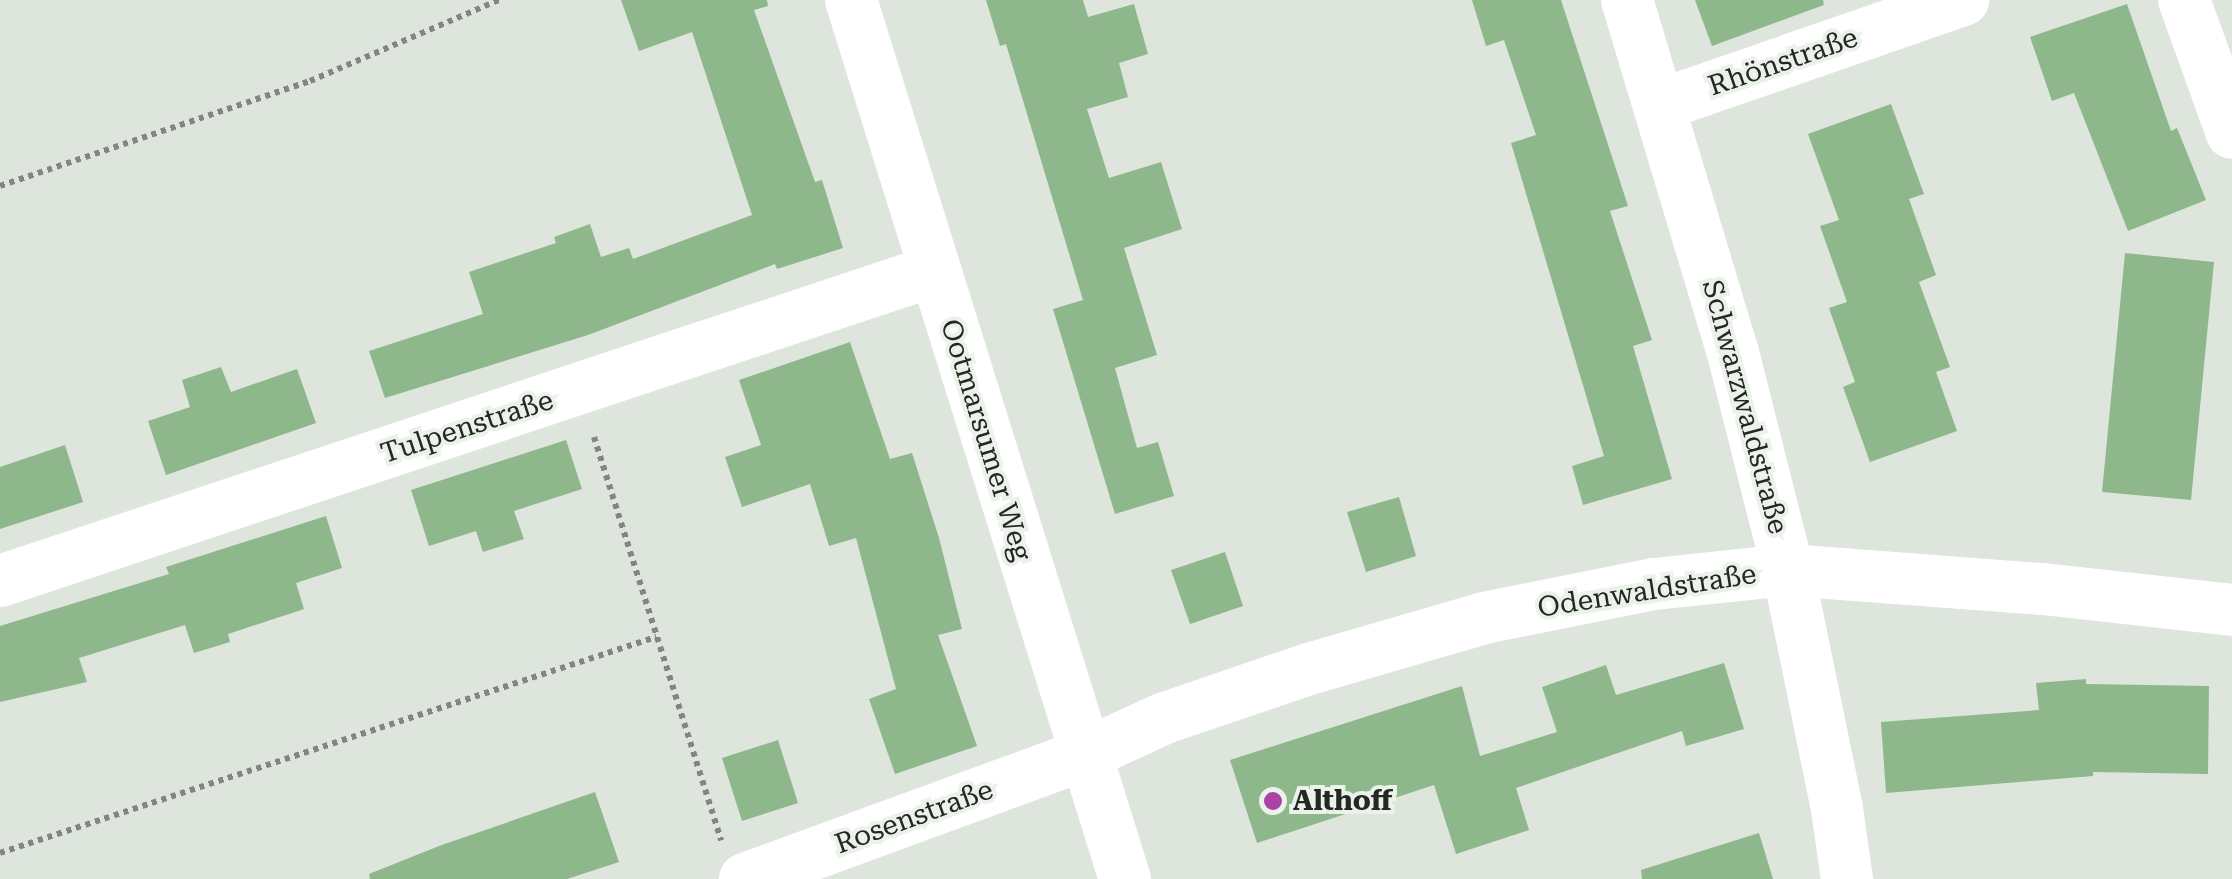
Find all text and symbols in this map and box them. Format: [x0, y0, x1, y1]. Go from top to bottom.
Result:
street label: Rhönstraße [1704, 21, 1862, 103]
street label: Schwarzwaldstraße [1695, 276, 1795, 538]
street label: Ootmarsumer Weg [933, 315, 1039, 565]
street label: Tulpenstraße [377, 383, 557, 471]
street label: Odenwaldstraße [1535, 557, 1759, 625]
street label: Rosenstraße [830, 773, 998, 861]
place label: Althoff [1293, 784, 1392, 818]
marker: Althoff [1262, 790, 1284, 812]

